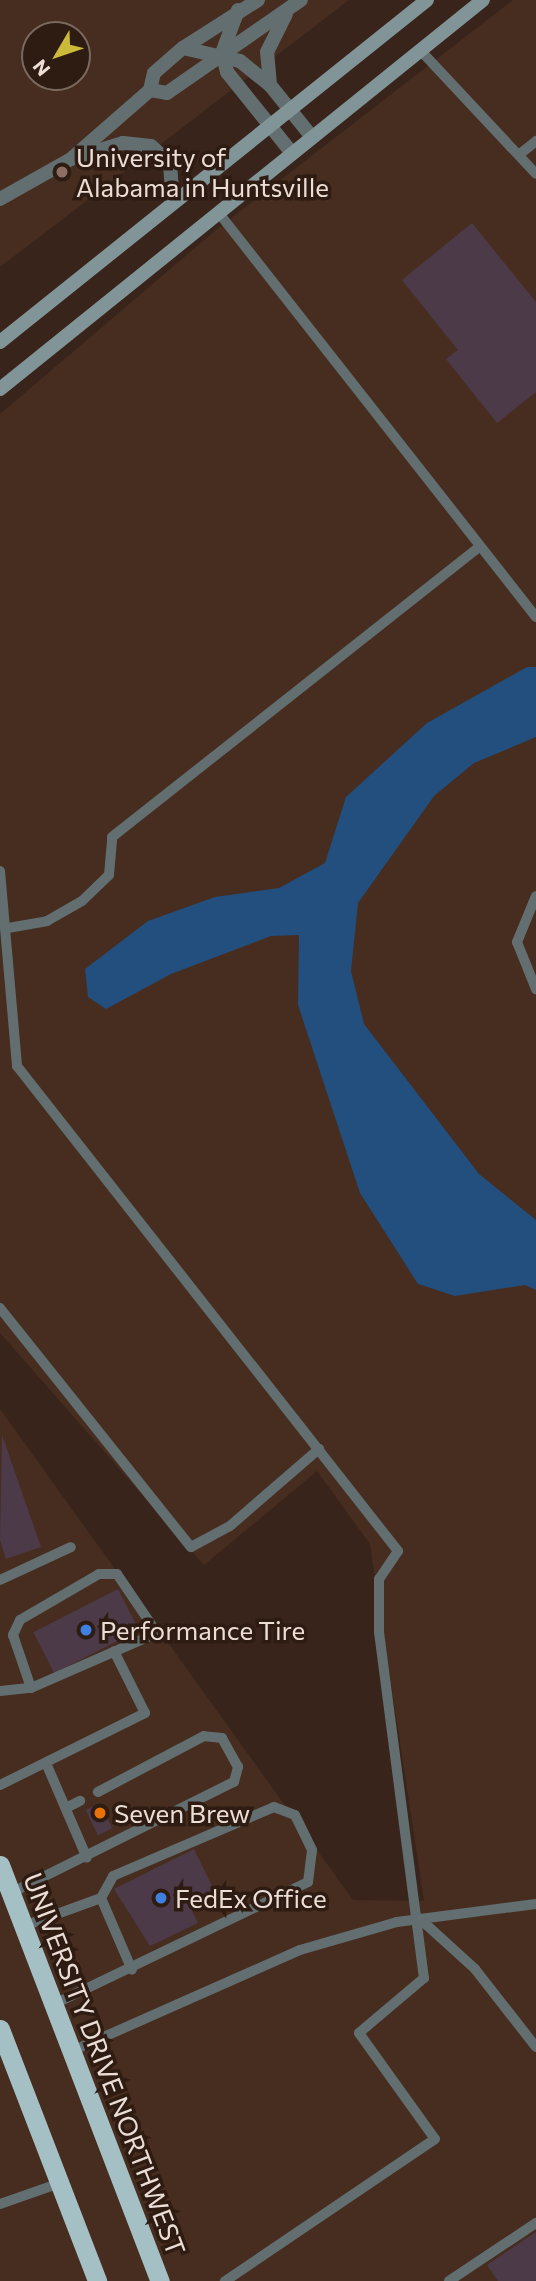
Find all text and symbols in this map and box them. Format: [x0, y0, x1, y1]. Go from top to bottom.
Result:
north arrow [21, 21, 91, 91]
text: N [27, 55, 54, 81]
place label: University of Alabama in Huntsville [76, 141, 329, 202]
marker: University of Alabama in Huntsville [54, 164, 70, 180]
place label: Performance Tire [100, 1614, 305, 1646]
marker: Performance Tire [78, 1622, 94, 1638]
place label: Seven Brew [114, 1797, 250, 1829]
marker: Seven Brew [92, 1805, 108, 1821]
street label: UNIVERSITY DRIVE NORTHWEST [17, 1868, 193, 2260]
place label: FedEx Office [175, 1882, 327, 1914]
marker: FedEx Office [153, 1890, 169, 1906]

